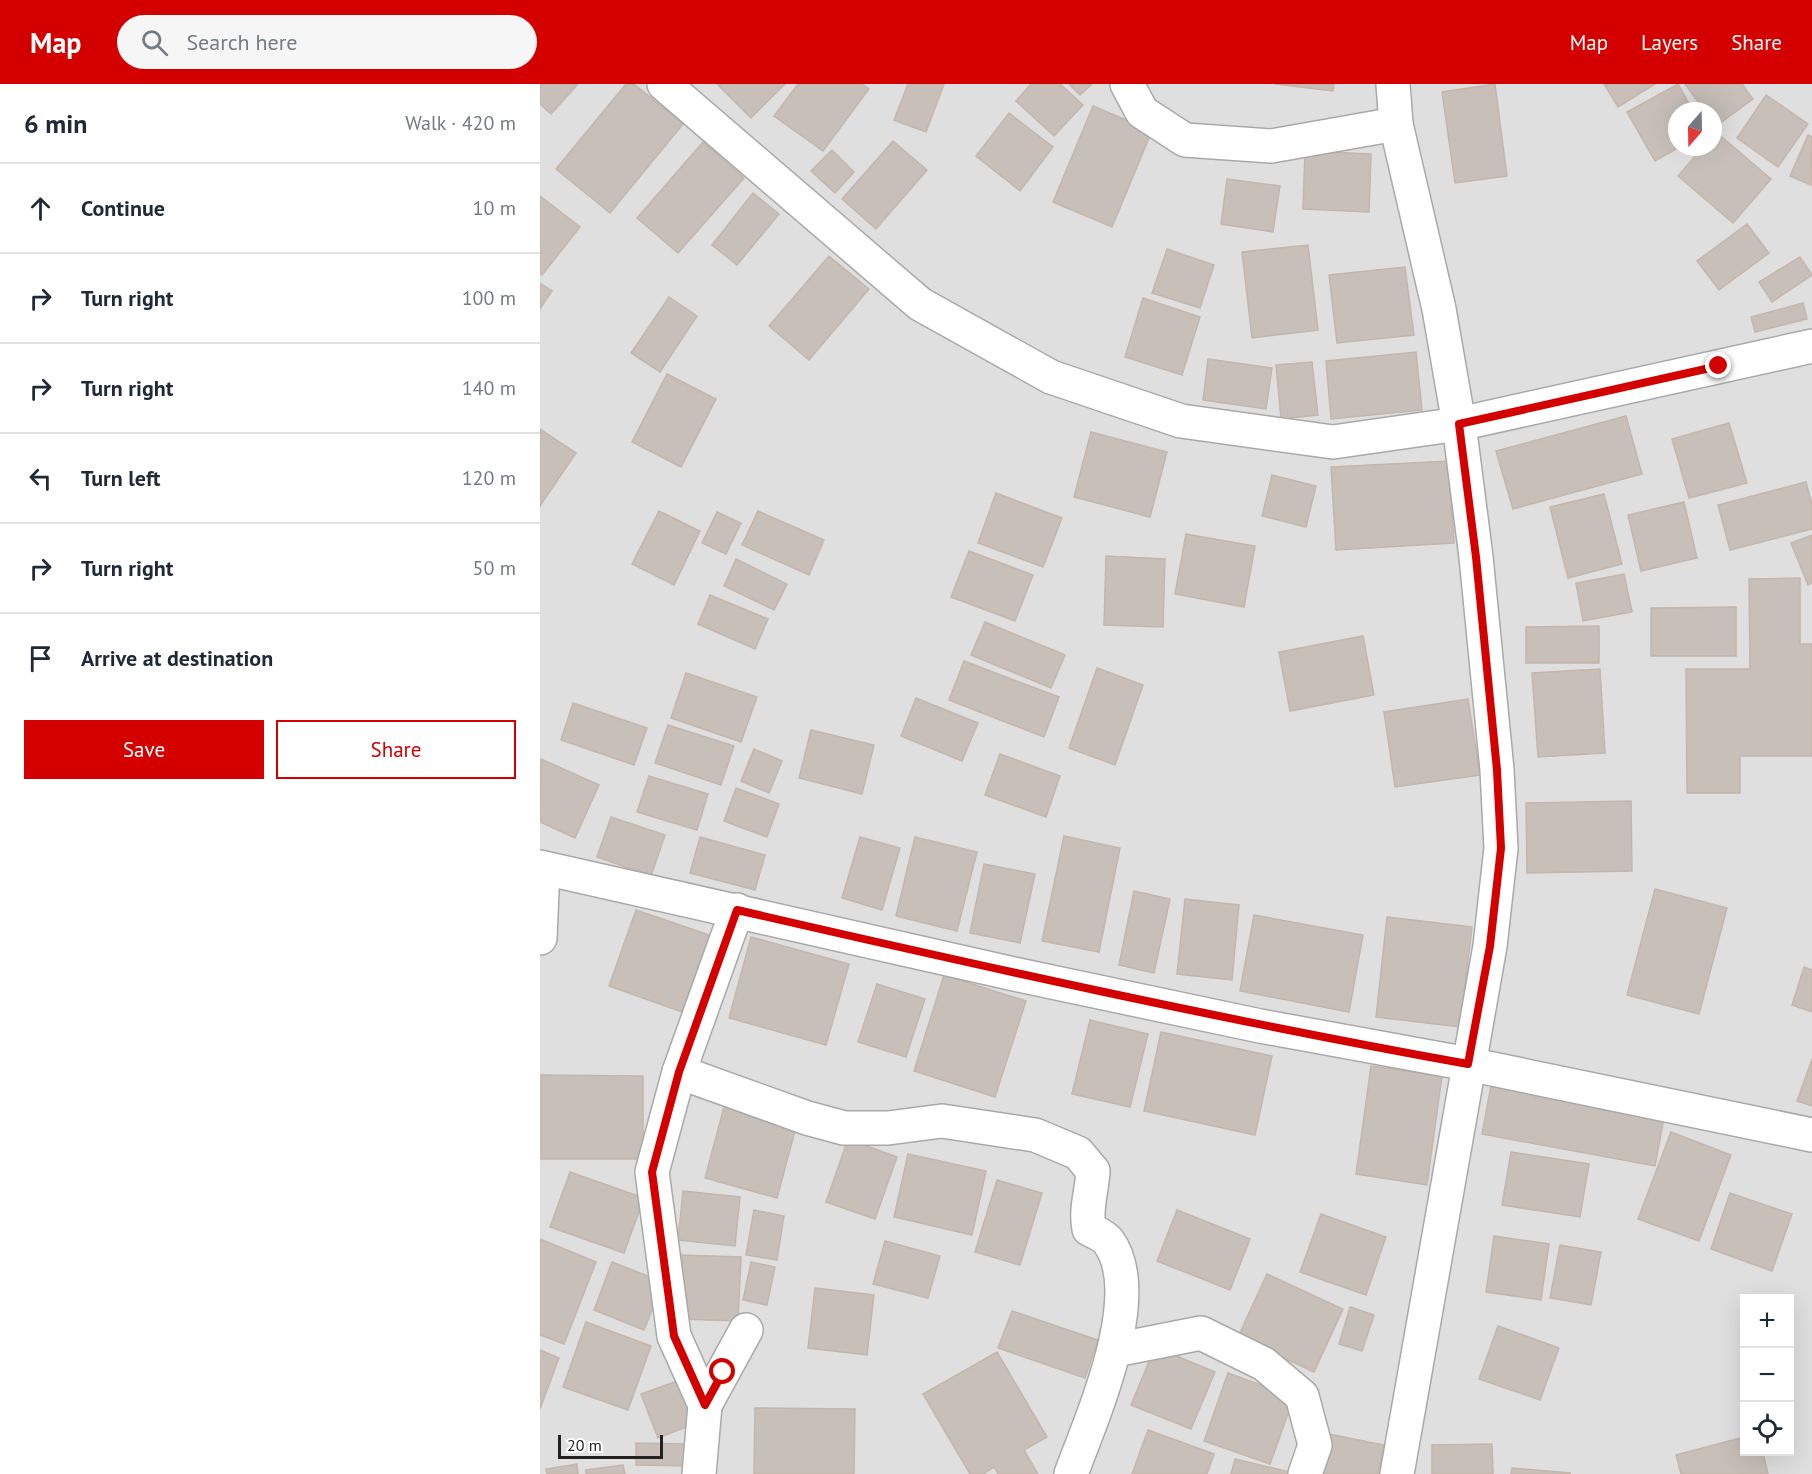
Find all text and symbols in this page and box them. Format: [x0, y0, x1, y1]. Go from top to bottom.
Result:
search box [117, 15, 537, 69]
text: Map [30, 24, 81, 61]
icon: search [138, 26, 171, 59]
text: Search here [186, 28, 297, 56]
text: Map [1570, 29, 1608, 56]
text: Layers [1641, 29, 1698, 56]
text: Share [1731, 29, 1782, 56]
north arrow [1668, 102, 1722, 156]
text: 6 min [24, 107, 87, 140]
text: Walk · 420 m [405, 110, 516, 136]
icon: ahead [24, 192, 57, 225]
text: Continue [81, 194, 165, 222]
text: 10 m [473, 195, 516, 221]
icon: right [24, 282, 57, 315]
text: Turn right [81, 284, 173, 312]
text: 100 m [462, 285, 516, 311]
route end [1705, 352, 1731, 378]
icon: right [24, 372, 57, 405]
text: Turn right [81, 374, 173, 402]
text: 140 m [462, 375, 516, 401]
icon: left [24, 462, 57, 495]
text: Turn left [81, 464, 161, 492]
text: 120 m [462, 465, 516, 491]
icon: right [24, 552, 57, 585]
text: Turn right [81, 554, 173, 582]
text: 50 m [473, 555, 516, 581]
icon: arrive [24, 642, 57, 675]
text: Arrive at destination [81, 644, 273, 672]
button: Save [24, 720, 264, 779]
button: Share [276, 720, 516, 779]
map controls [1740, 1294, 1794, 1456]
button: + [1740, 1294, 1794, 1348]
button: − [1740, 1348, 1794, 1402]
route start [709, 1358, 735, 1384]
button: locate [1740, 1402, 1794, 1456]
scale bar [558, 1432, 663, 1460]
text: 20 m [567, 1435, 602, 1455]

